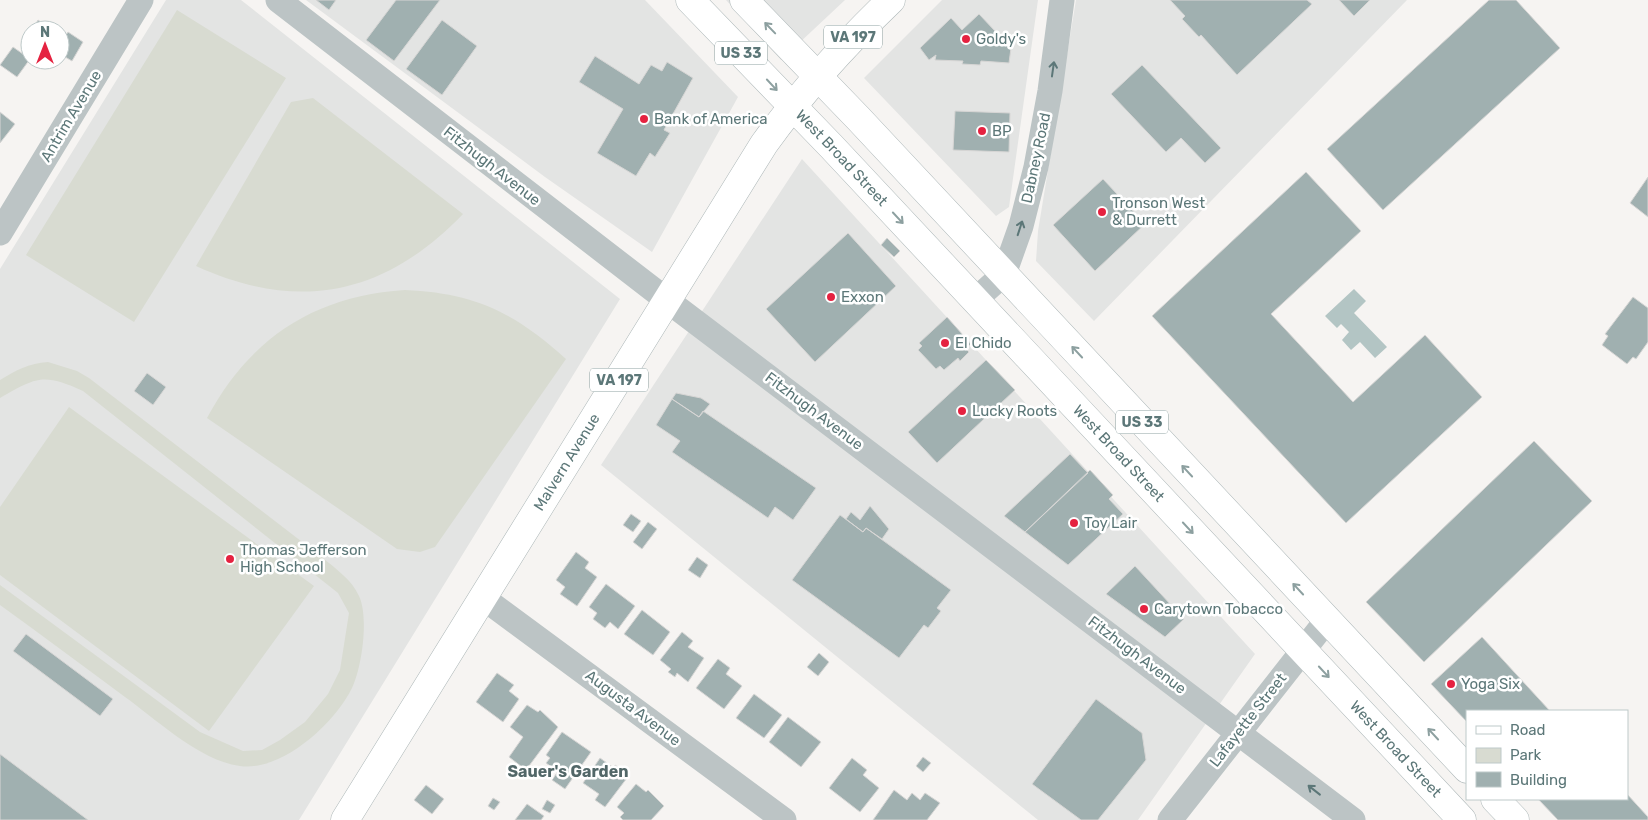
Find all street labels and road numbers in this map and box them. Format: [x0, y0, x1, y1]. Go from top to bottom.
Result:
road number: VA 197 [824, 26, 882, 48]
road number: US 33 [715, 42, 767, 64]
street label: Antrim Avenue [37, 67, 105, 165]
street label: West Broad Street [792, 106, 892, 210]
street label: Dabney Road [1018, 111, 1054, 205]
street label: Fitzhugh Avenue [440, 123, 544, 209]
road number: VA 197 [590, 368, 648, 392]
street label: Fitzhugh Avenue [761, 368, 867, 454]
street label: West Broad Street [1069, 401, 1168, 506]
street label: Malvern Avenue [530, 410, 604, 514]
road number: US 33 [1116, 411, 1168, 434]
street label: Fitzhugh Avenue [1084, 612, 1190, 698]
street label: Augusta Avenue [582, 666, 684, 750]
street label: Lafayette Street [1206, 669, 1290, 770]
street label: West Broad Street [1346, 697, 1445, 801]

